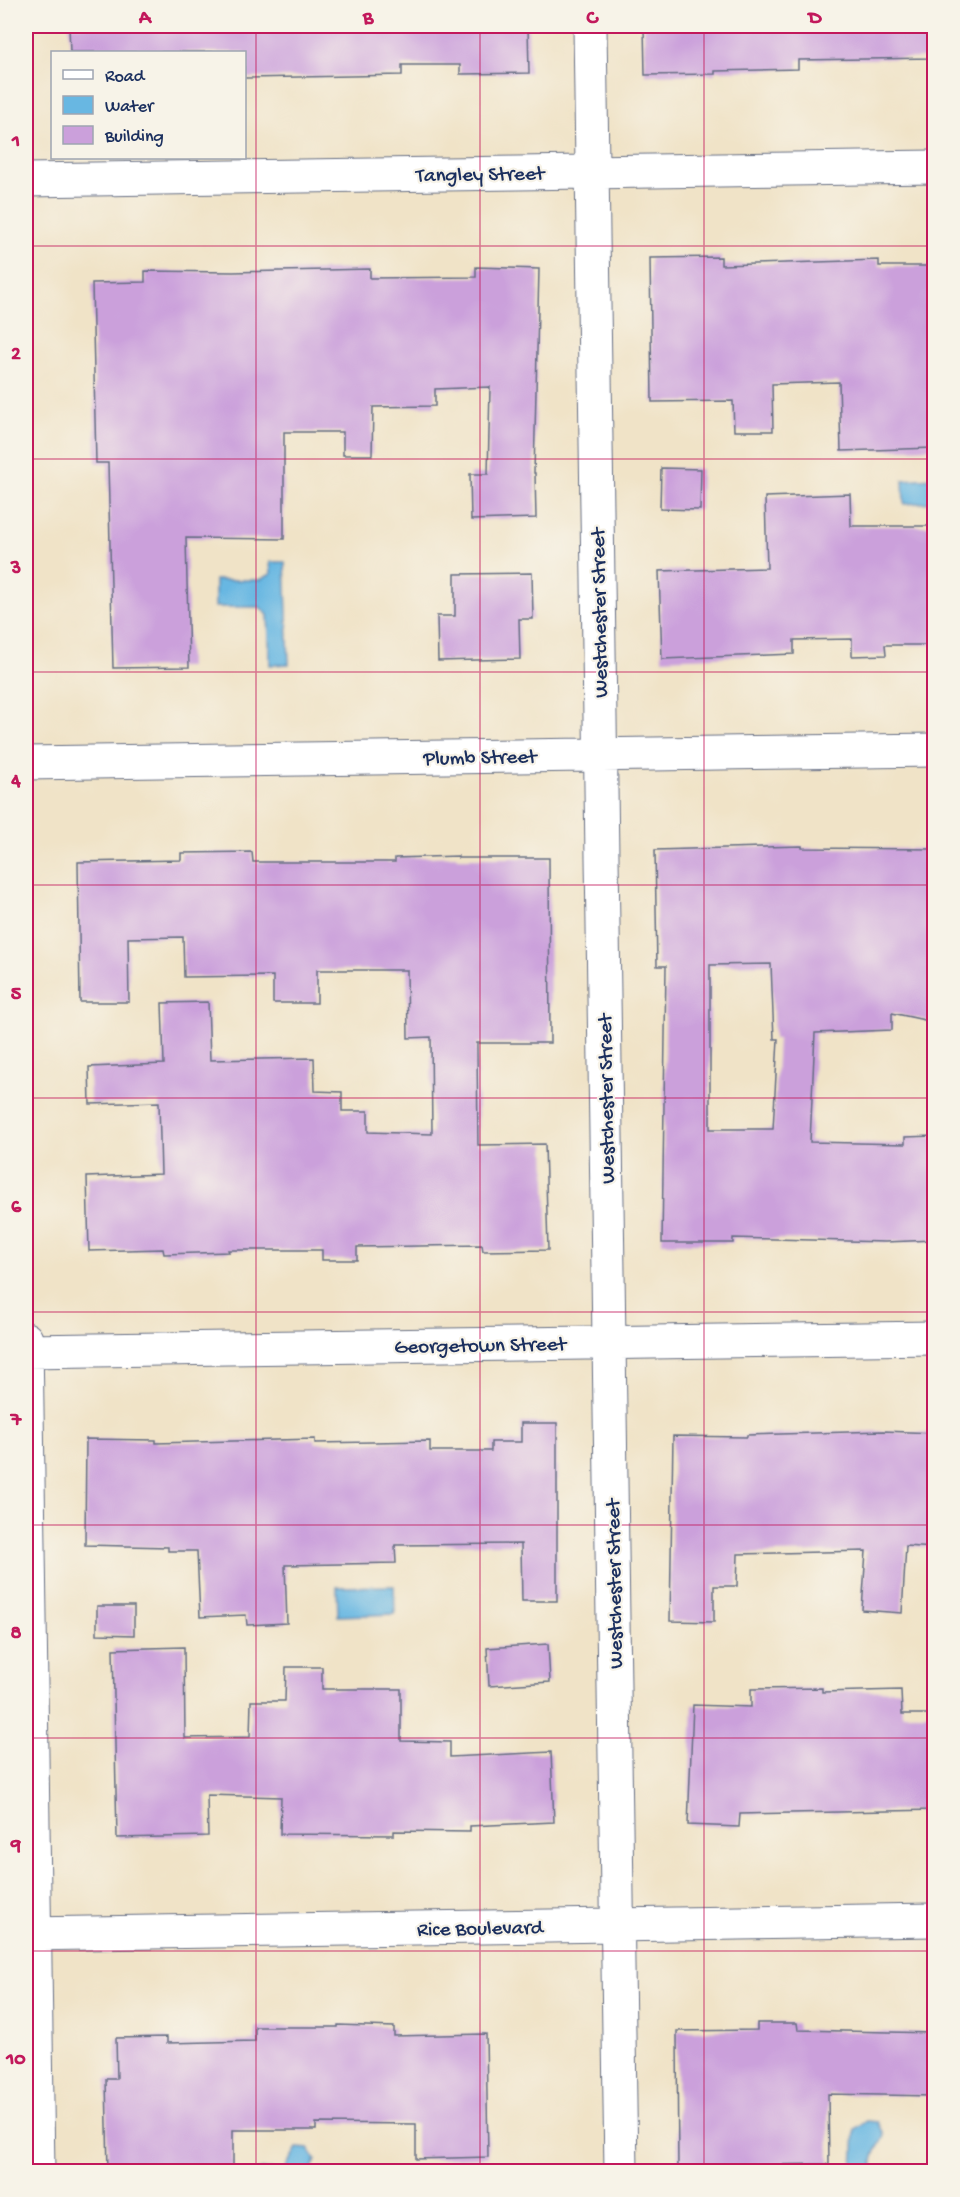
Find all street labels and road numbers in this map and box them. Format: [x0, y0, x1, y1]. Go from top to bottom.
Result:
street label: Tangley Street [415, 163, 547, 190]
street label: Westchester Street [587, 525, 615, 698]
street label: Plumb Street [422, 746, 539, 773]
street label: Westchester Street [594, 1011, 622, 1184]
street label: Georgetown Street [394, 1333, 569, 1361]
street label: Westchester Street [602, 1496, 630, 1669]
street label: Rice Boulevard [417, 1917, 545, 1944]

